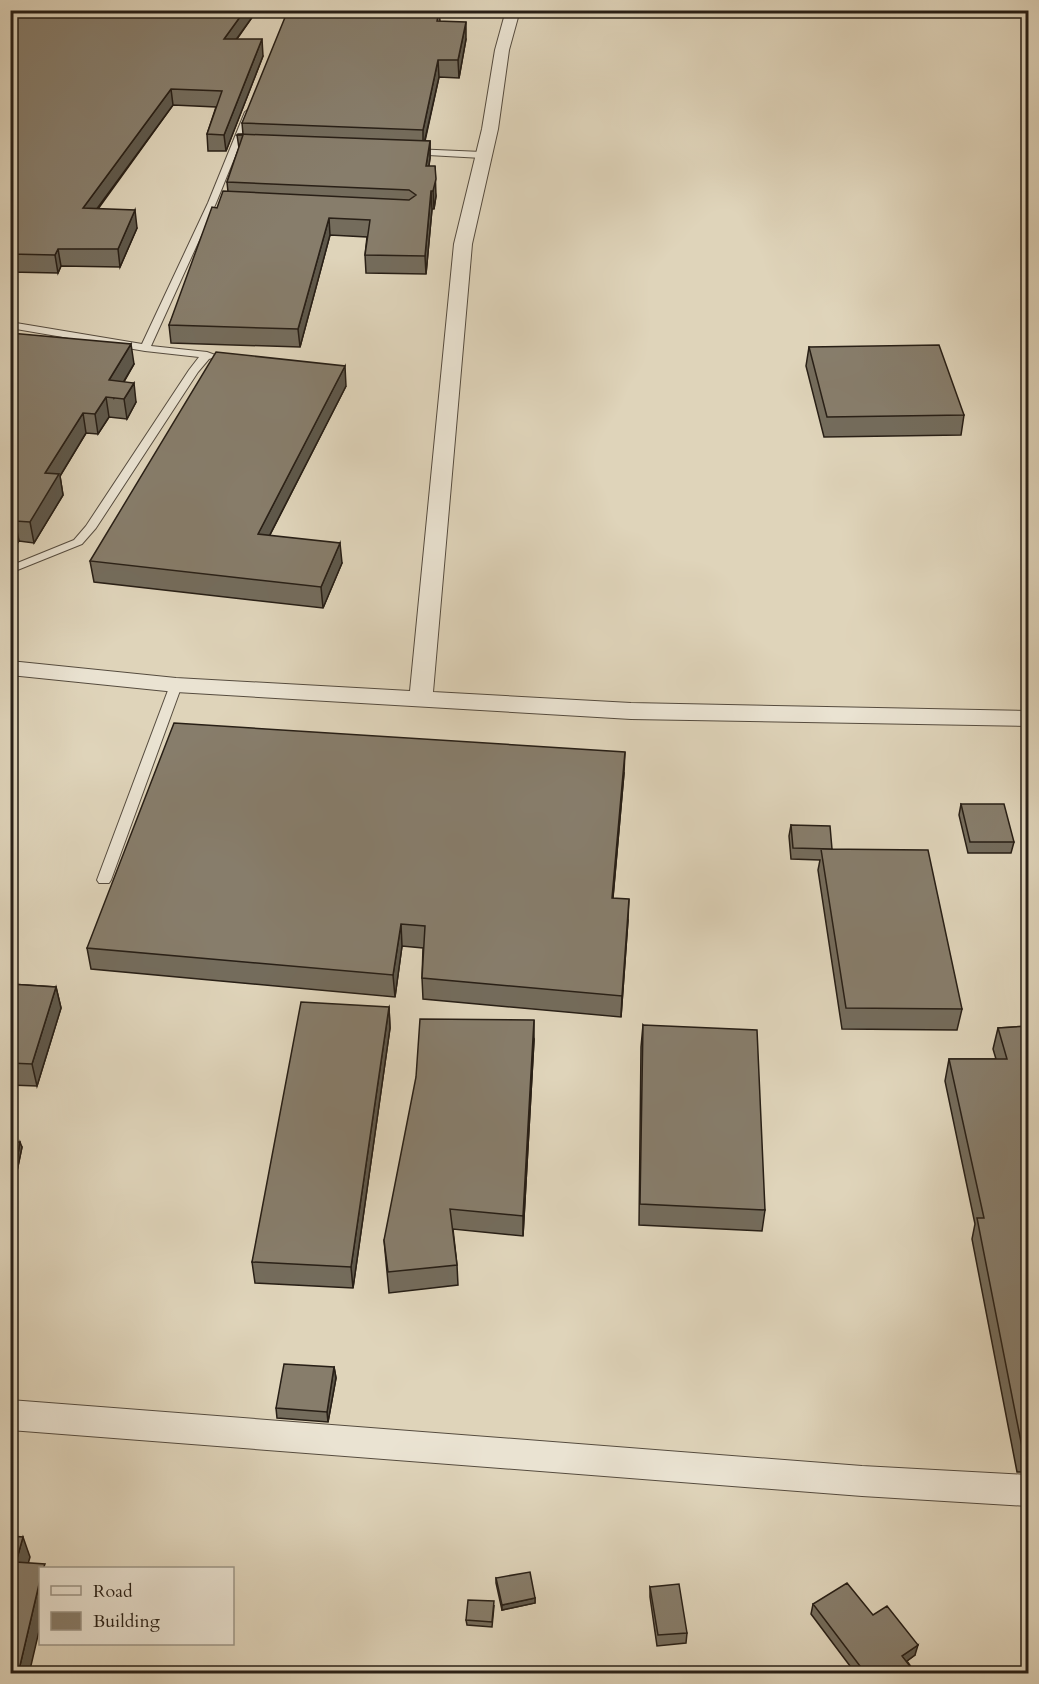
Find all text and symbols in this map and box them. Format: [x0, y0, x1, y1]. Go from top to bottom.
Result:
legend [39, 1567, 234, 1645]
text: Road [93, 1579, 133, 1604]
text: Building [93, 1609, 161, 1634]

